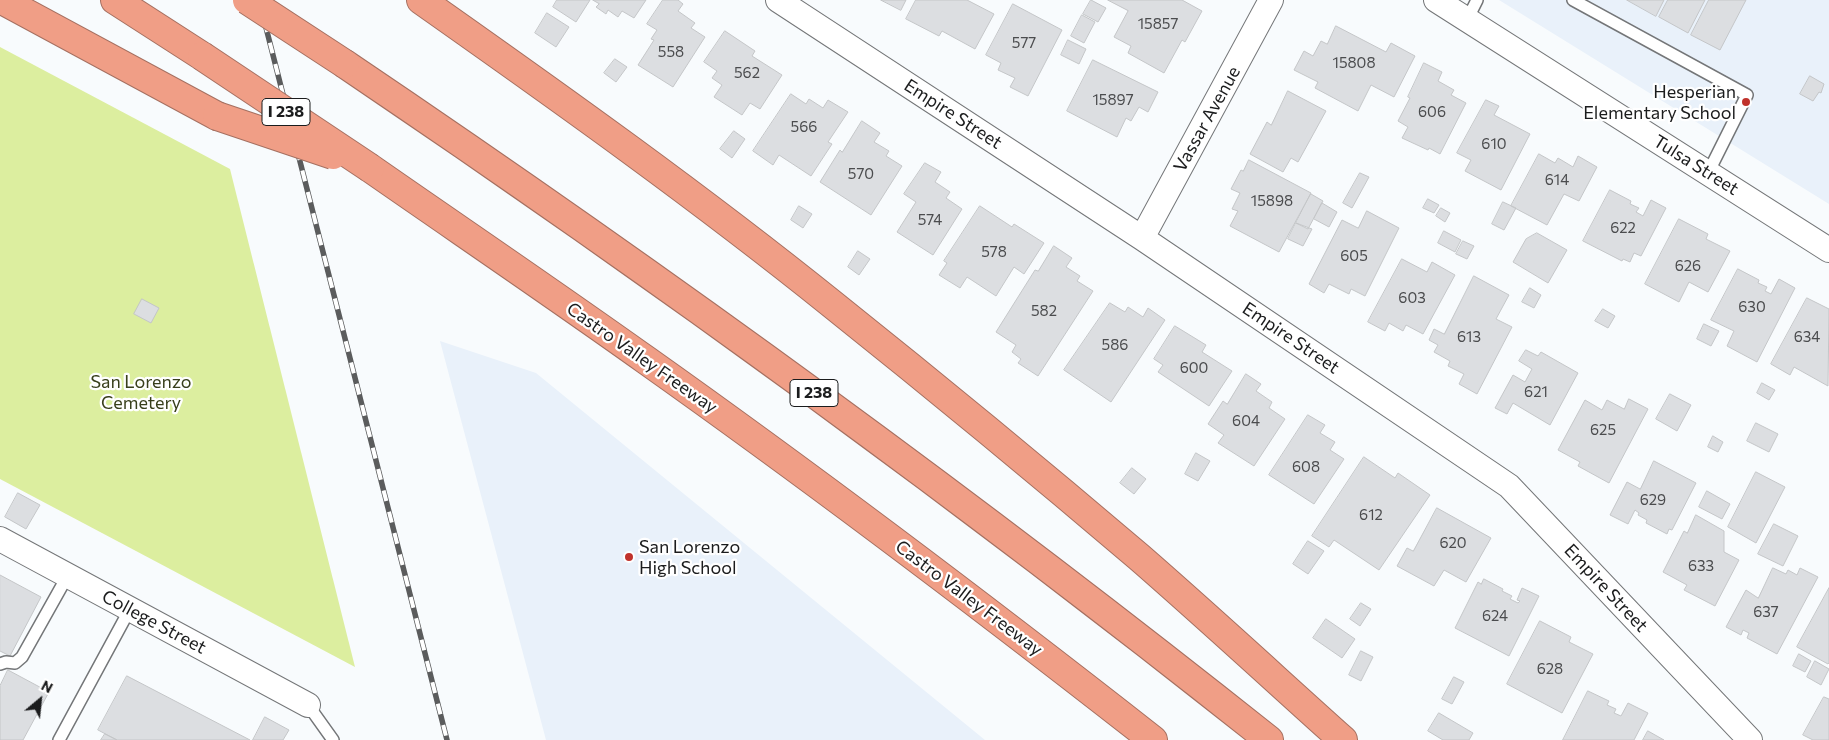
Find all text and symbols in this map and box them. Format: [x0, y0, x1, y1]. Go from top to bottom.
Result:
house number: 15857 [1138, 15, 1178, 33]
house number: 577 [1012, 34, 1036, 52]
house number: 558 [658, 43, 684, 61]
house number: 15808 [1332, 54, 1376, 72]
street label: Vassar Avenue [1169, 62, 1245, 176]
house number: 562 [734, 64, 760, 82]
street label: Empire Street [900, 74, 1006, 154]
place label: Hesperian Elementary School [1583, 81, 1736, 124]
house number: 15897 [1092, 91, 1134, 109]
marker: Hesperian Elementary School [1740, 96, 1752, 108]
road number: I 238 [262, 98, 310, 125]
house number: 606 [1418, 103, 1446, 121]
house number: 566 [791, 118, 817, 136]
street label: Tulsa Street [1649, 130, 1743, 200]
house number: 610 [1481, 135, 1507, 153]
house number: 570 [848, 165, 874, 183]
house number: 614 [1545, 171, 1569, 189]
house number: 15898 [1251, 192, 1293, 210]
house number: 574 [918, 211, 942, 229]
house number: 622 [1610, 219, 1636, 237]
house number: 578 [981, 243, 1007, 261]
house number: 605 [1340, 247, 1368, 265]
house number: 626 [1675, 257, 1701, 275]
house number: 603 [1398, 289, 1426, 307]
street label: Castro Valley Freeway [563, 298, 721, 418]
street label: Empire Street [1238, 298, 1344, 378]
house number: 630 [1738, 298, 1766, 316]
house number: 582 [1031, 302, 1057, 320]
house number: 613 [1457, 328, 1481, 346]
house number: 634 [1794, 328, 1820, 346]
house number: 586 [1102, 336, 1128, 354]
house number: 600 [1180, 359, 1208, 377]
park label: San Lorenzo Cemetery [90, 371, 192, 414]
road number: I 238 [790, 379, 838, 406]
house number: 621 [1524, 383, 1548, 401]
house number: 604 [1232, 412, 1260, 430]
house number: 625 [1590, 421, 1616, 439]
house number: 608 [1292, 458, 1320, 476]
house number: 629 [1640, 491, 1666, 509]
house number: 612 [1359, 506, 1383, 524]
house number: 620 [1439, 534, 1467, 552]
place label: San Lorenzo High School [639, 536, 740, 578]
street label: Castro Valley Freeway [891, 536, 1047, 660]
street label: Empire Street [1560, 540, 1652, 636]
marker: San Lorenzo High School [623, 551, 635, 563]
house number: 633 [1688, 557, 1714, 575]
street label: College Street [98, 585, 210, 659]
house number: 637 [1753, 603, 1779, 621]
house number: 624 [1482, 607, 1508, 625]
house number: 628 [1537, 660, 1563, 678]
north arrow [15, 675, 65, 725]
text: N [39, 676, 56, 696]

